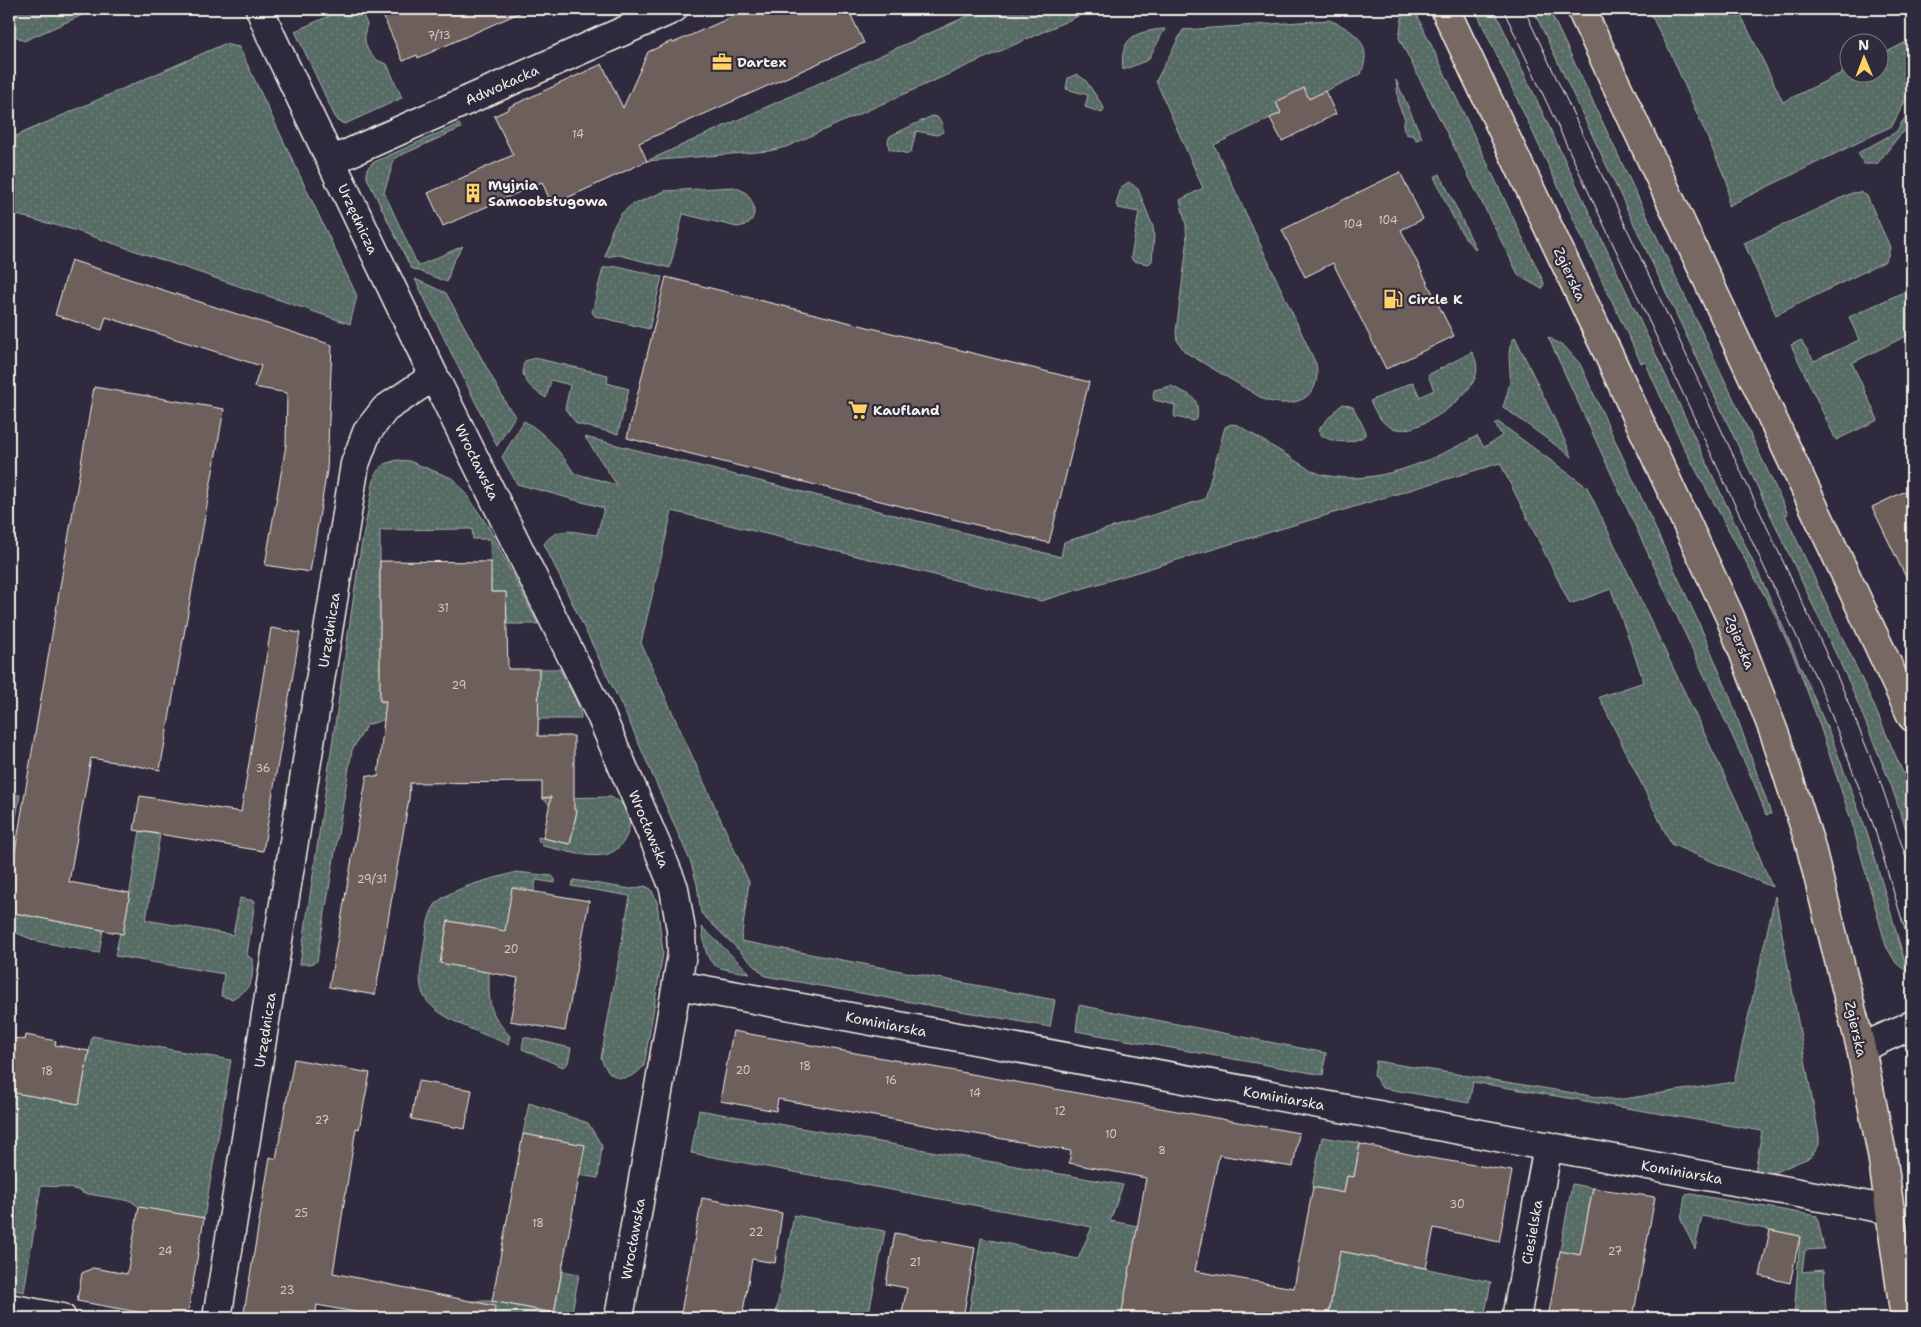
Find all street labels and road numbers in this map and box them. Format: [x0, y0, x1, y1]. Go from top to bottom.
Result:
street label: Adwokacka [462, 61, 542, 109]
street label: Urzędnicza [334, 181, 382, 257]
street label: Zgierska [1550, 244, 1590, 304]
street label: Wrocławska [451, 421, 503, 503]
street label: Urzędnicza [314, 591, 344, 669]
street label: Zgierska [1721, 612, 1759, 672]
street label: Wrocławska [625, 788, 673, 871]
street label: Urzędnicza [250, 991, 280, 1069]
street label: Zgierska [1841, 999, 1871, 1059]
street label: Kominiarska [844, 1007, 928, 1041]
street label: Kominiarska [1242, 1082, 1326, 1114]
street label: Kominiarska [1640, 1156, 1724, 1188]
street label: Wrocławska [617, 1197, 649, 1281]
street label: Ciesielska [1517, 1198, 1547, 1266]

